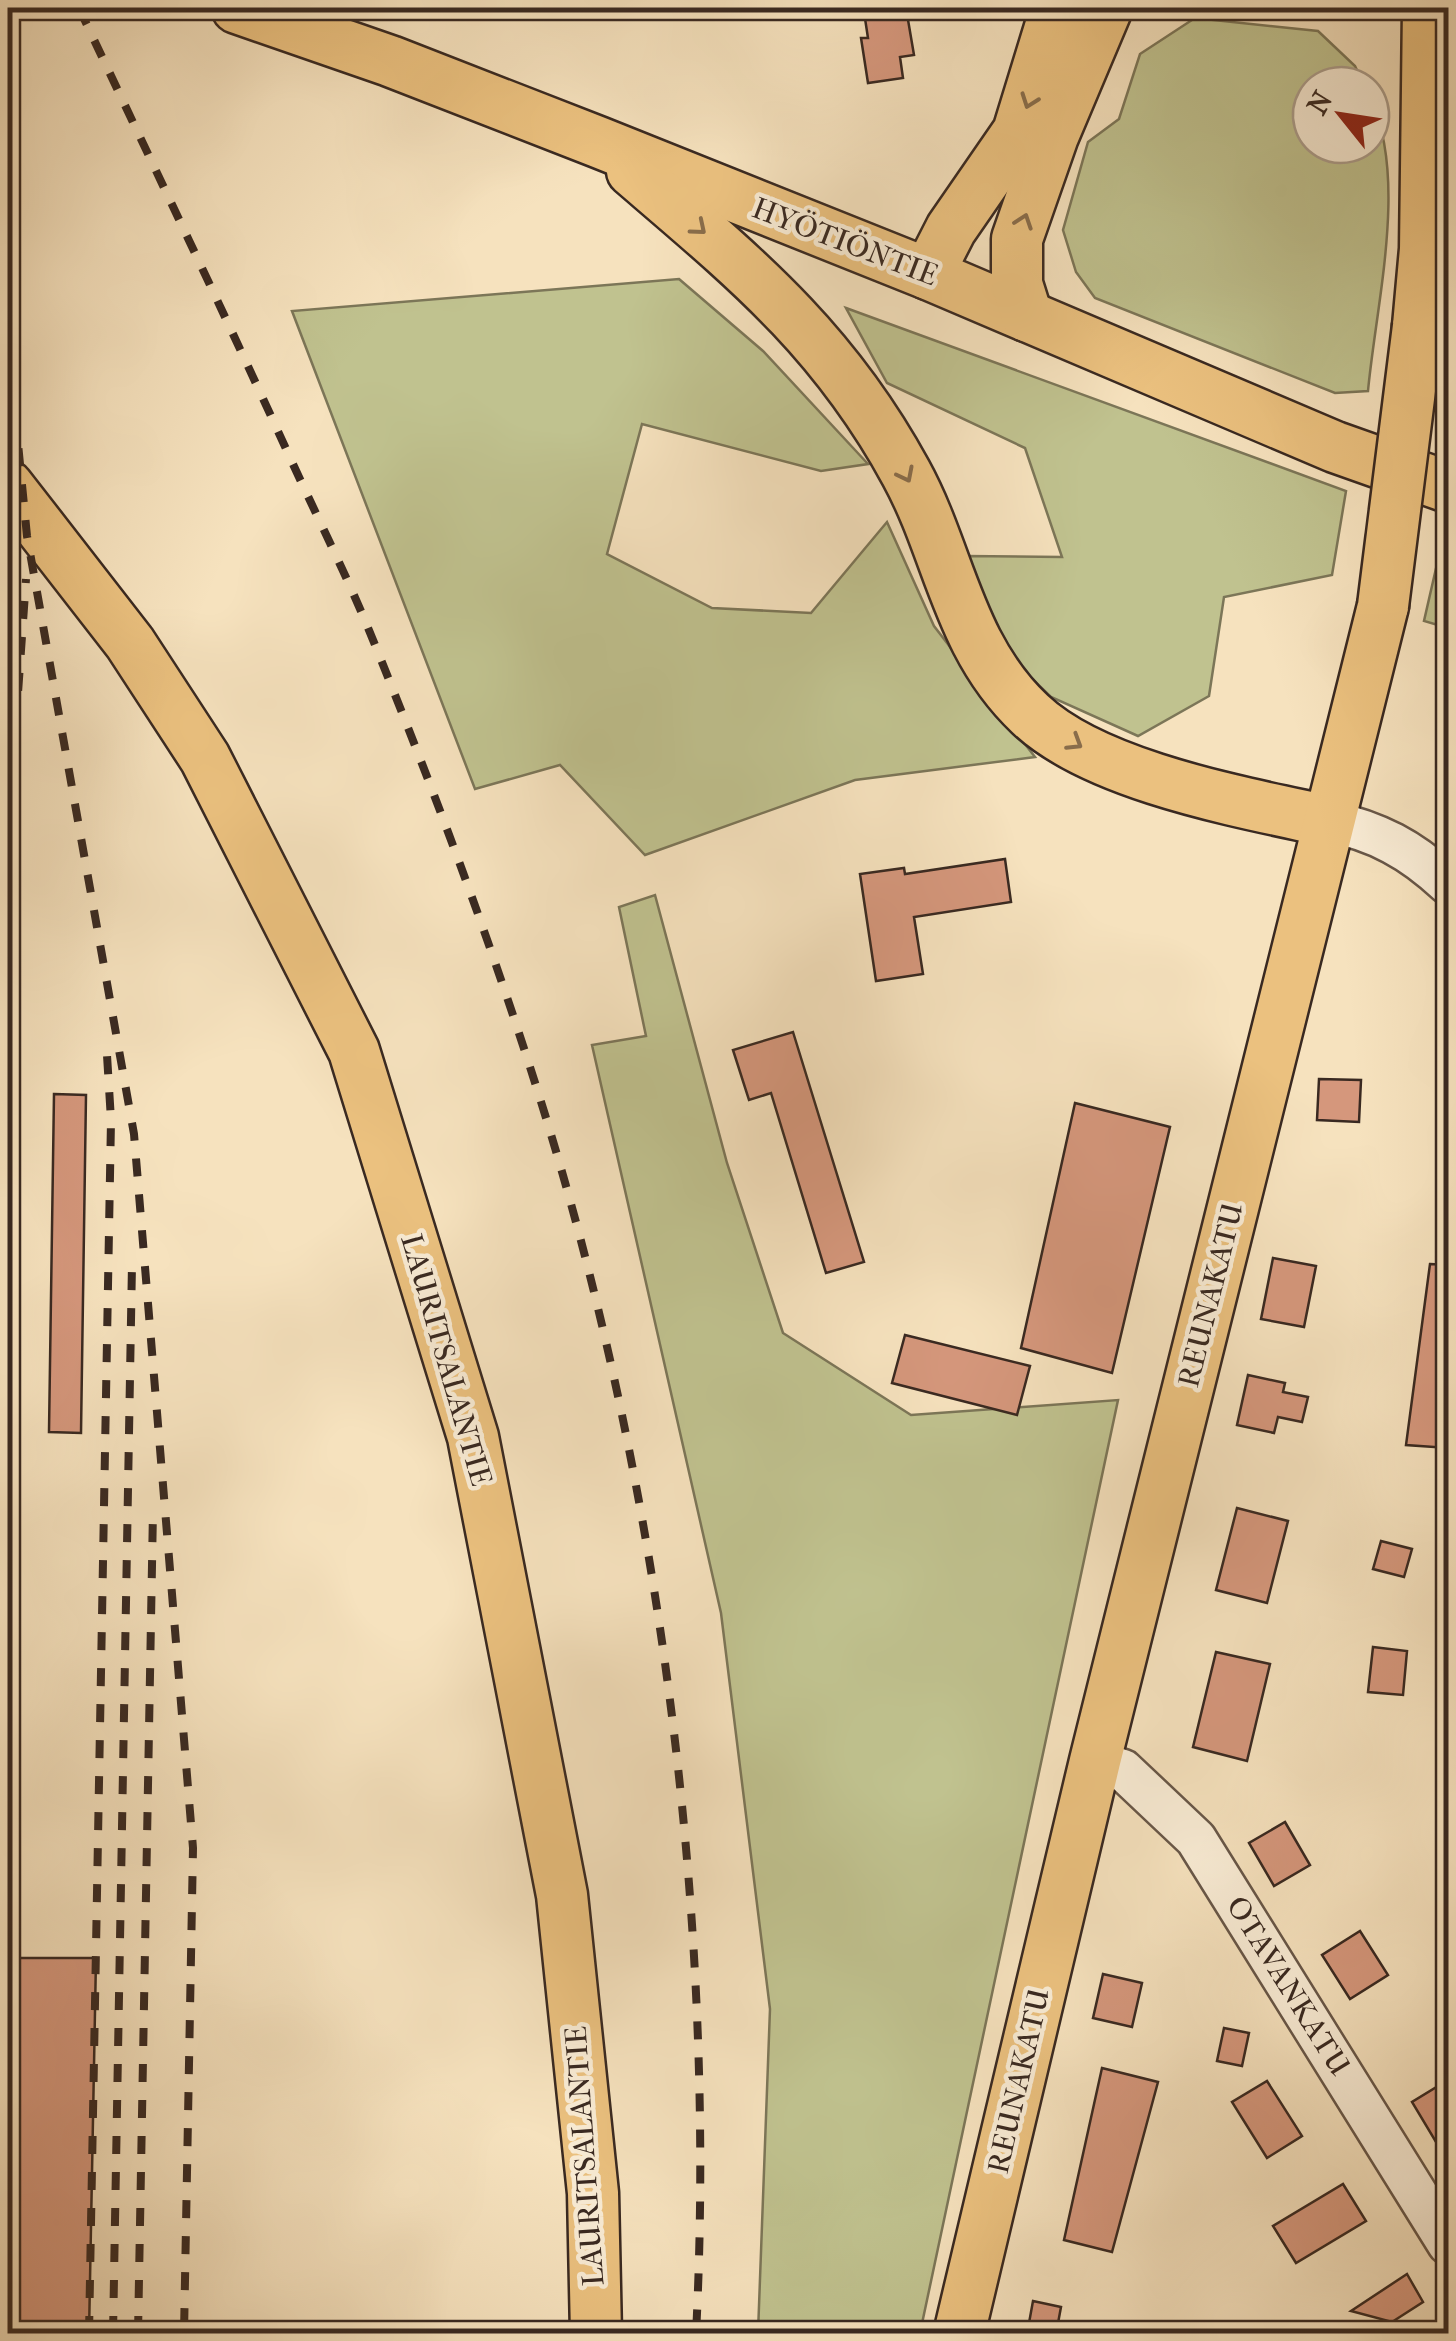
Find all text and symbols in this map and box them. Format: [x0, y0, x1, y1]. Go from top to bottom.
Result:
north arrow [1291, 65, 1391, 165]
text: N [1300, 85, 1340, 120]
one-way arrow [1020, 92, 1040, 109]
street label: HYÖTIÖNTIE [747, 191, 943, 293]
one-way arrow [1012, 214, 1032, 231]
one-way arrow [687, 216, 706, 234]
one-way arrow [893, 465, 913, 483]
one-way arrow [1064, 731, 1082, 750]
street label: REUNAKATU [1171, 1199, 1251, 1391]
street label: LAURITSALANTIE [393, 1230, 499, 1490]
street label: OTAVANKATU [1219, 1890, 1357, 2082]
street label: REUNAKATU [981, 1985, 1057, 2177]
street label: LAURITSALANTIE [558, 2025, 612, 2287]

